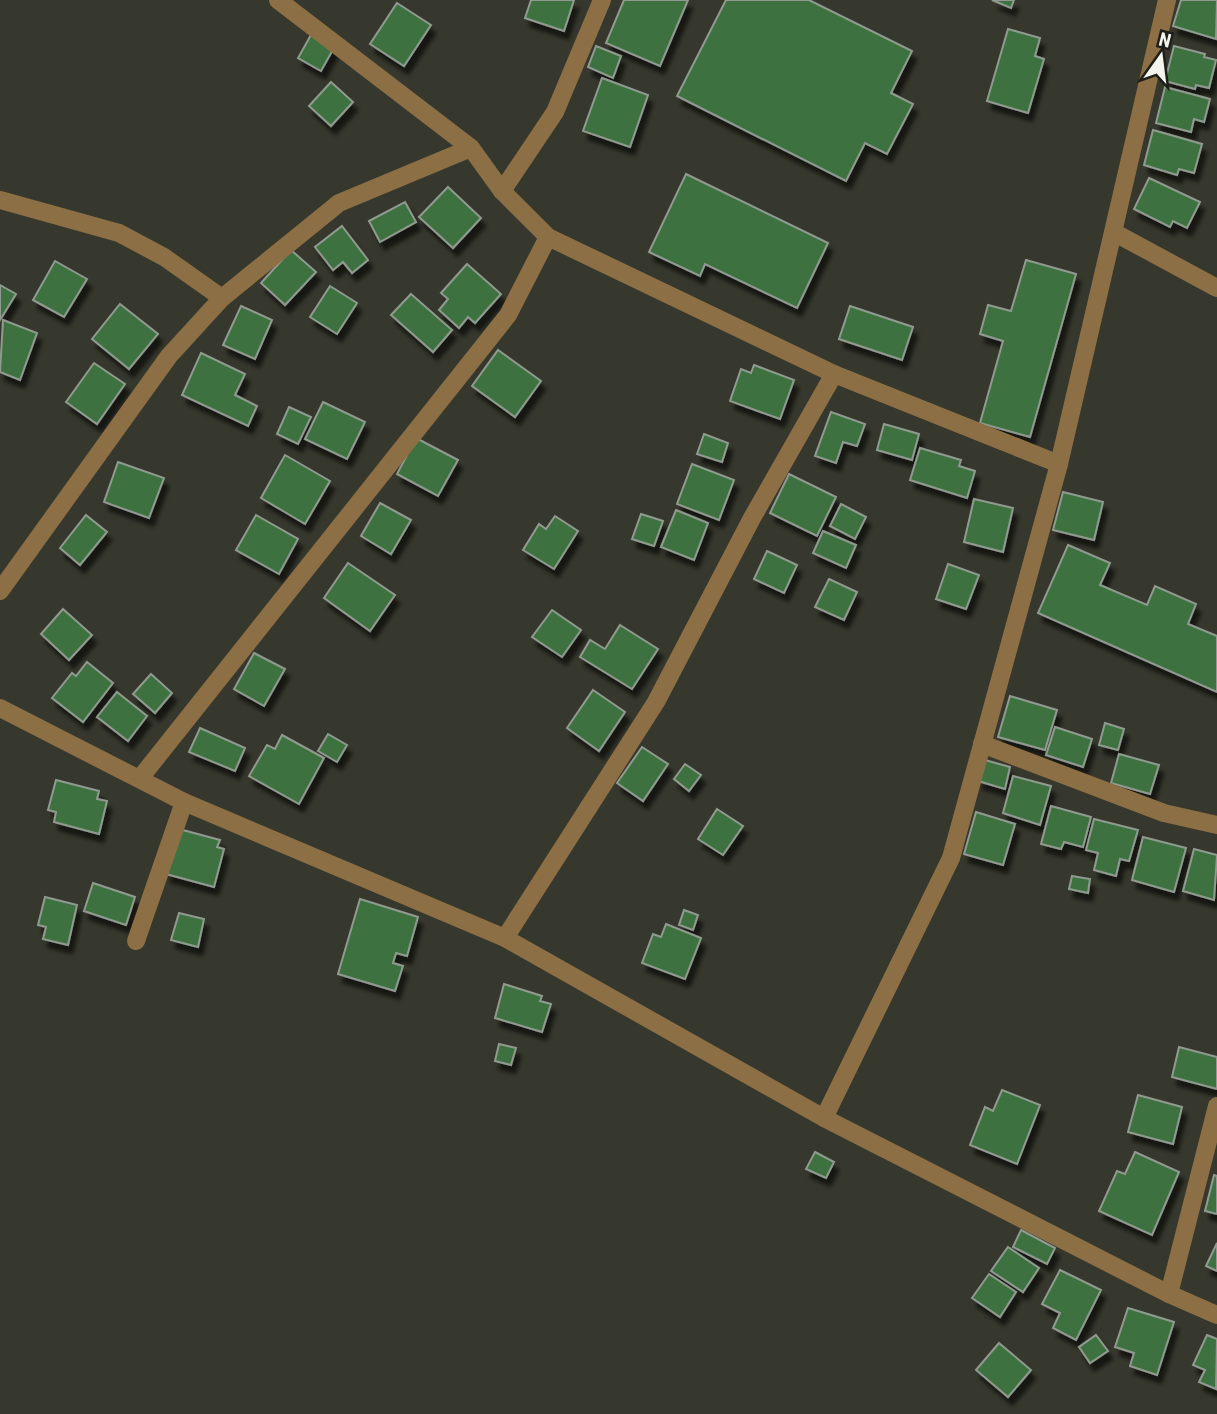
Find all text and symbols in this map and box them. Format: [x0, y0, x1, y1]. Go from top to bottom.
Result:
north arrow [1126, 21, 1196, 91]
text: N [1157, 27, 1173, 53]

